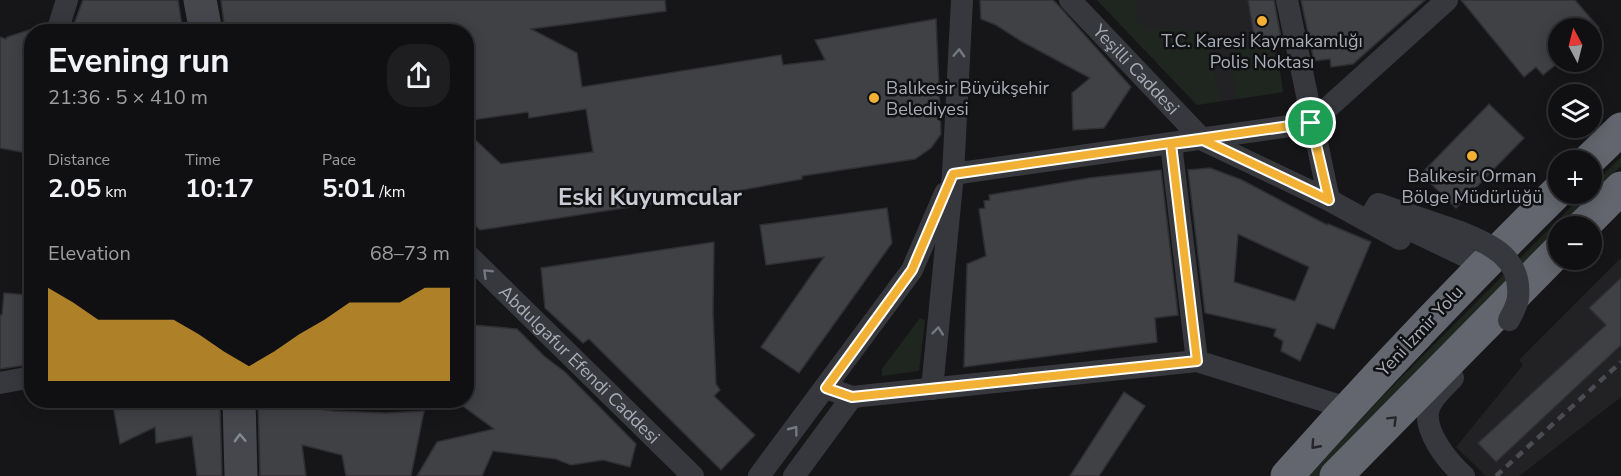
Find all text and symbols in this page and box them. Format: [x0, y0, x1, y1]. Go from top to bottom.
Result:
marker: T.C. Karesi Kaymakamlığı Polis Noktası [1255, 14, 1269, 28]
north arrow [1548, 18, 1602, 72]
map controls [1548, 18, 1602, 270]
street label: Yeşilli Caddesi [1087, 19, 1185, 120]
place label: T.C. Karesi Kaymakamlığı Polis Noktası [1161, 29, 1363, 74]
text: Evening run [48, 39, 230, 84]
button: share [387, 44, 450, 107]
one-way arrow [953, 49, 966, 58]
place label: Balıkesir Büyükşehir Belediyesi [886, 76, 1050, 121]
text: 21:36 · 5 × 410 m [48, 84, 208, 111]
button: layers [1548, 84, 1602, 138]
marker: Balıkesir Büyükşehir Belediyesi [867, 91, 881, 105]
pin [1285, 97, 1336, 148]
icon: arrive [1294, 106, 1327, 139]
text: Distance [48, 149, 110, 171]
text: Time [185, 149, 221, 171]
text: Pace [322, 149, 356, 171]
marker: Balıkesir Orman Bölge Müdürlüğü [1465, 149, 1479, 163]
button: + [1548, 150, 1602, 204]
place label: Balıkesir Orman Bölge Müdürlüğü [1402, 164, 1542, 209]
text: 2.05 [48, 171, 101, 206]
text: 10:17 [185, 171, 254, 206]
text: 5:01 [322, 171, 375, 206]
text: km [101, 181, 127, 203]
text: /km [375, 181, 406, 203]
district label: Eski Kuyumcular [558, 181, 743, 213]
button: − [1548, 216, 1602, 270]
text: Elevation [48, 240, 131, 267]
text: 68–73 m [370, 240, 450, 267]
one-way arrow [483, 269, 494, 280]
street label: Abdulgafur Efendi Caddesi [494, 280, 665, 449]
street label: Yeni İzmir Yolu [1371, 280, 1468, 382]
one-way arrow [931, 326, 944, 336]
one-way arrow [1385, 417, 1396, 428]
one-way arrow [787, 425, 798, 436]
one-way arrow [233, 434, 246, 443]
one-way arrow [1311, 438, 1322, 449]

